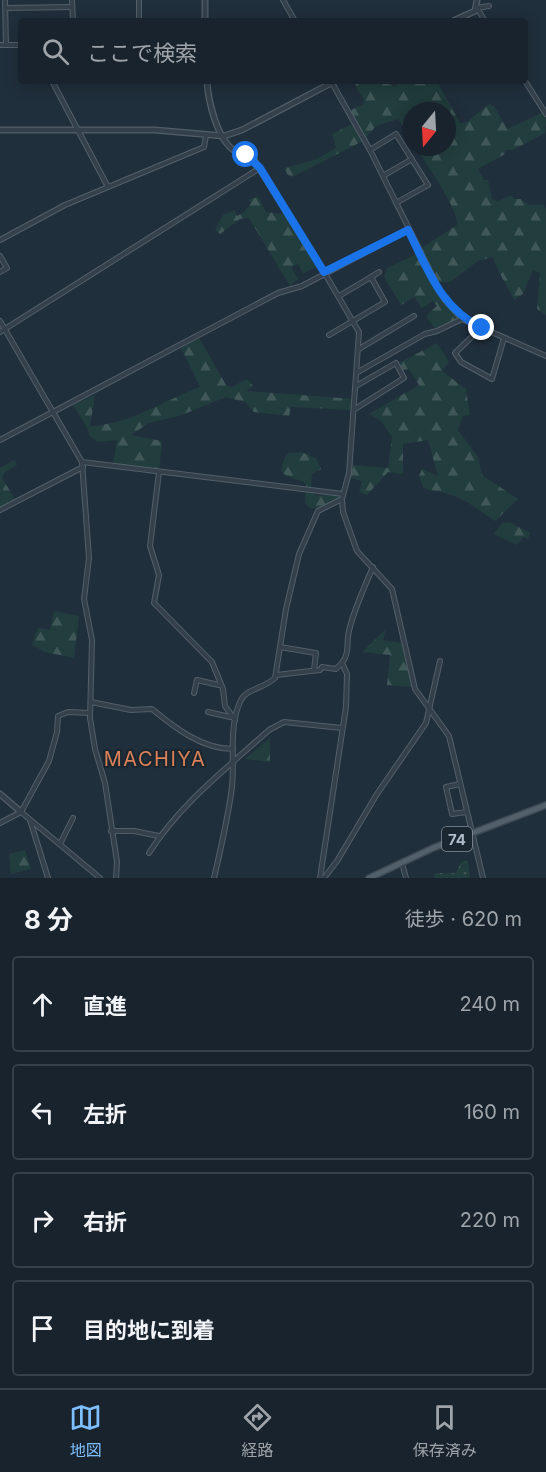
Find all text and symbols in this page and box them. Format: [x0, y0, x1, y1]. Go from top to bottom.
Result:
search box [18, 18, 528, 84]
icon: search [39, 35, 72, 68]
text: ここで検索 [87, 40, 197, 66]
north arrow [402, 102, 456, 156]
route start [232, 141, 258, 167]
route end [468, 314, 494, 340]
district label: MACHIYA [104, 747, 206, 771]
road number: 74 [442, 827, 472, 851]
text: 8 分 [24, 904, 73, 935]
text: 徒歩 · 620 m [405, 907, 522, 931]
icon: ahead [26, 988, 59, 1021]
text: 240 m [459, 992, 520, 1016]
text: 直進 [83, 993, 127, 1019]
icon: left [26, 1096, 59, 1129]
text: 160 m [464, 1100, 520, 1124]
text: 左折 [83, 1101, 127, 1127]
icon: right [26, 1204, 59, 1237]
text: 220 m [460, 1208, 520, 1232]
text: 右折 [83, 1209, 127, 1235]
icon: arrive [26, 1312, 59, 1345]
text: 目的地に到着 [83, 1317, 215, 1343]
tab: 地図 [69, 1401, 102, 1461]
tab: 経路 [241, 1401, 274, 1461]
tab: 保存済み [413, 1401, 477, 1461]

